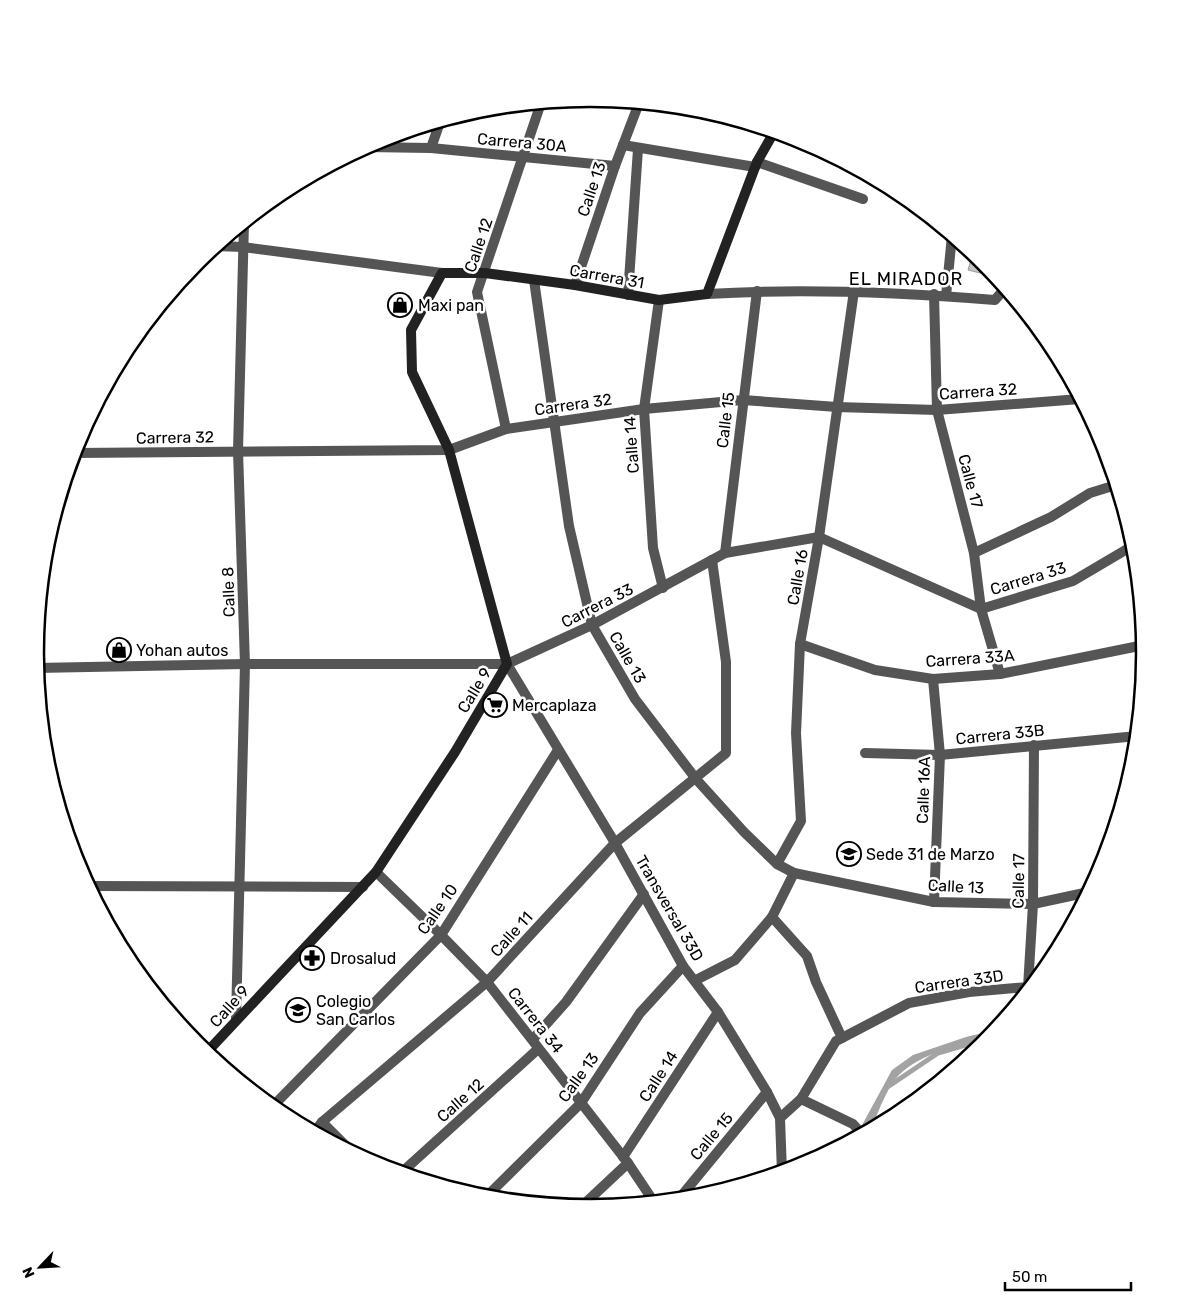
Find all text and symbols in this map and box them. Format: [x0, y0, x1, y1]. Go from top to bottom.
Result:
street label: Carrera 30A [476, 129, 568, 156]
street label: Calle 13 [573, 159, 610, 219]
street label: Calle 12 [460, 215, 497, 275]
street label: Carrera 31 [568, 261, 646, 292]
district label: EL MIRADOR [849, 268, 963, 290]
shop icon: Maxi pan [387, 292, 413, 318]
place label: Maxi pan [418, 296, 484, 315]
street label: Carrera 32 [938, 379, 1018, 404]
street label: Carrera 32 [533, 390, 613, 419]
street label: Calle 15 [713, 391, 738, 449]
street label: Calle 14 [620, 416, 643, 474]
street label: Carrera 32 [136, 427, 214, 448]
street label: Calle 17 [954, 452, 987, 510]
street label: Calle 16 [783, 547, 812, 607]
street label: Carrera 33 [988, 558, 1068, 599]
street label: Calle 8 [218, 567, 239, 617]
street label: Carrera 33 [558, 579, 636, 632]
street label: Calle 13 [605, 628, 650, 687]
shop icon: Yohan autos [106, 637, 132, 663]
place label: Yohan autos [136, 641, 228, 660]
street label: Carrera 33A [925, 646, 1015, 671]
street label: Calle 9 [454, 664, 495, 716]
supermarket icon: Mercaplaza [482, 692, 508, 718]
place label: Mercaplaza [512, 696, 596, 715]
street label: Carrera 33B [955, 720, 1045, 749]
street label: Calle 16A [913, 756, 934, 824]
school or university icon: Sede 31 de Marzo [836, 841, 862, 867]
place label: Sede 31 de Marzo [866, 845, 995, 864]
street label: Transversal 33D [632, 852, 708, 965]
street label: Calle 17 [1009, 853, 1028, 909]
street label: Calle 13 [927, 876, 985, 897]
street label: Calle 10 [413, 880, 462, 938]
street label: Calle 11 [486, 908, 536, 961]
pharmacy icon: Drosalud [299, 945, 325, 971]
place label: Drosalud [330, 949, 396, 968]
street label: Carrera 33D [913, 966, 1005, 997]
street label: Calle 9 [206, 982, 253, 1031]
street label: Carrera 34 [504, 983, 567, 1057]
place label: Colegio San Carlos [316, 992, 395, 1029]
school or university icon: Colegio San Carlos [285, 997, 311, 1023]
street label: Calle 14 [635, 1047, 682, 1105]
street label: Calle 13 [554, 1049, 603, 1106]
street label: Calle 12 [433, 1074, 488, 1126]
street label: Calle 15 [686, 1109, 737, 1164]
north arrow [15, 1242, 65, 1292]
scale bar [1005, 1260, 1131, 1292]
text: N [19, 1264, 39, 1280]
text: 50 m [1012, 1268, 1047, 1286]

